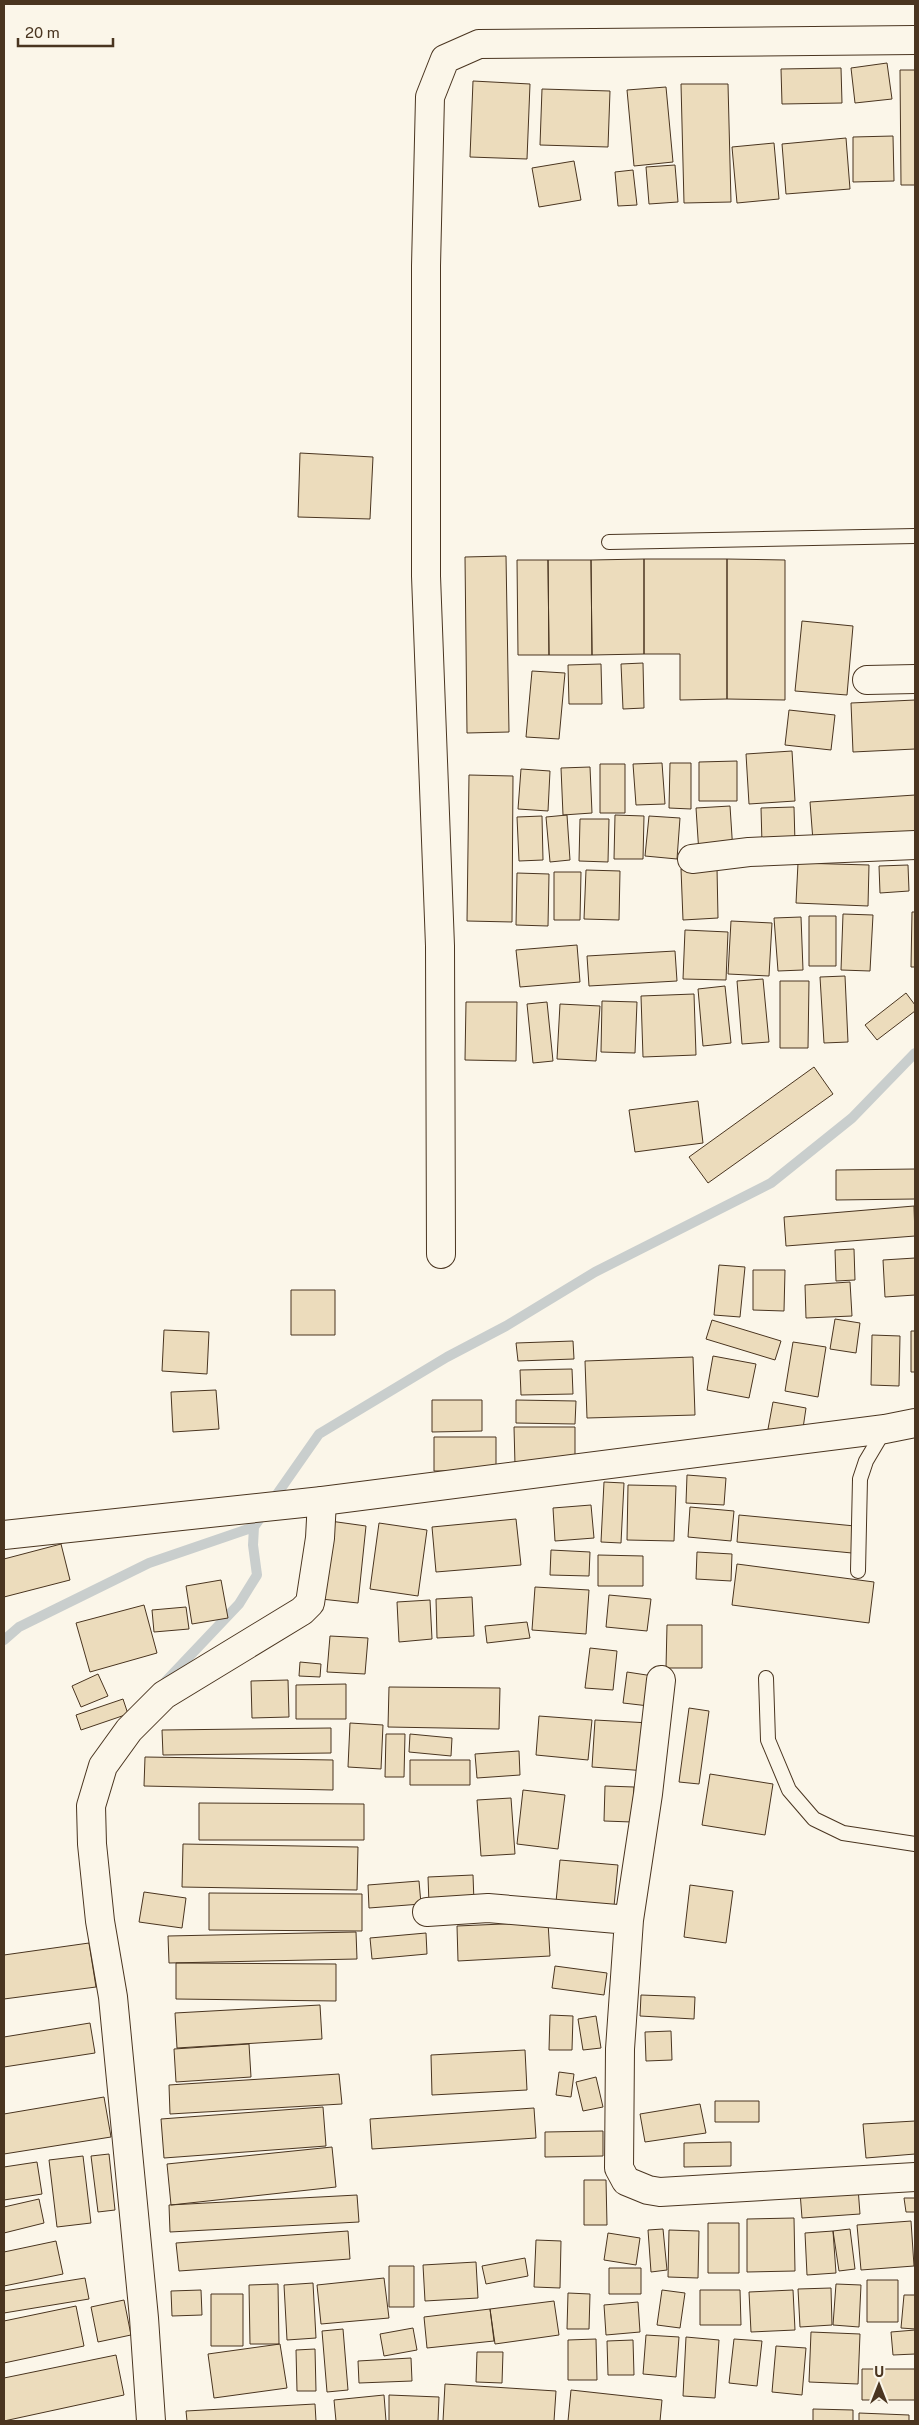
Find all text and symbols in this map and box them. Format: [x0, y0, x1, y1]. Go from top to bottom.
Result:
scale bar [18, 15, 112, 47]
text: 20 m [25, 24, 60, 41]
north arrow [854, 2360, 904, 2410]
text: U [874, 2364, 884, 2380]

